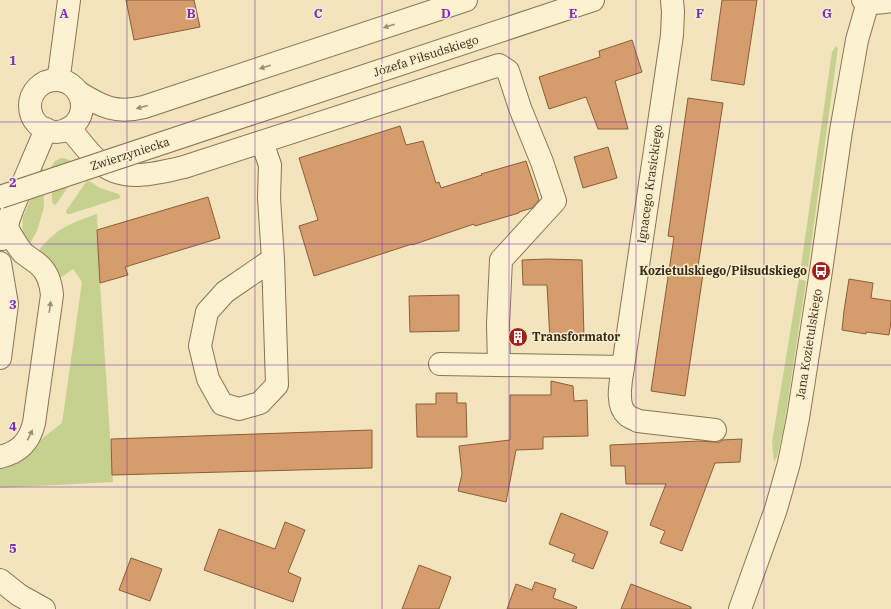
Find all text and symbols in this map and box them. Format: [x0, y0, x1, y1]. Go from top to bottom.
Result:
text: A [59, 5, 69, 22]
text: B [186, 5, 196, 22]
text: C [314, 5, 323, 22]
text: D [441, 5, 451, 22]
text: E [569, 5, 577, 22]
text: F [696, 5, 704, 22]
text: G [822, 5, 832, 22]
one-way arrow [382, 23, 394, 29]
street label: Józefa Piłsudskiego [371, 31, 481, 80]
text: 1 [9, 52, 17, 69]
one-way arrow [259, 64, 271, 70]
one-way arrow [136, 105, 148, 111]
street label: Ignacego Krasickiego [634, 123, 665, 244]
street label: Zwierzyniecka [88, 134, 172, 173]
text: 2 [9, 174, 17, 191]
bus stop icon: Kozietulskiego/Piłsudskiego [810, 260, 832, 282]
place label: Kozietulskiego/Piłsudskiego [639, 263, 807, 278]
street label: Jana Kozietulskiego [792, 287, 825, 400]
text: 3 [9, 296, 17, 313]
one-way arrow [47, 301, 53, 313]
building icon: Transformator [507, 326, 529, 348]
place label: Transformator [532, 329, 620, 344]
text: 4 [9, 418, 17, 435]
one-way arrow [27, 429, 33, 441]
text: 5 [9, 540, 17, 557]

